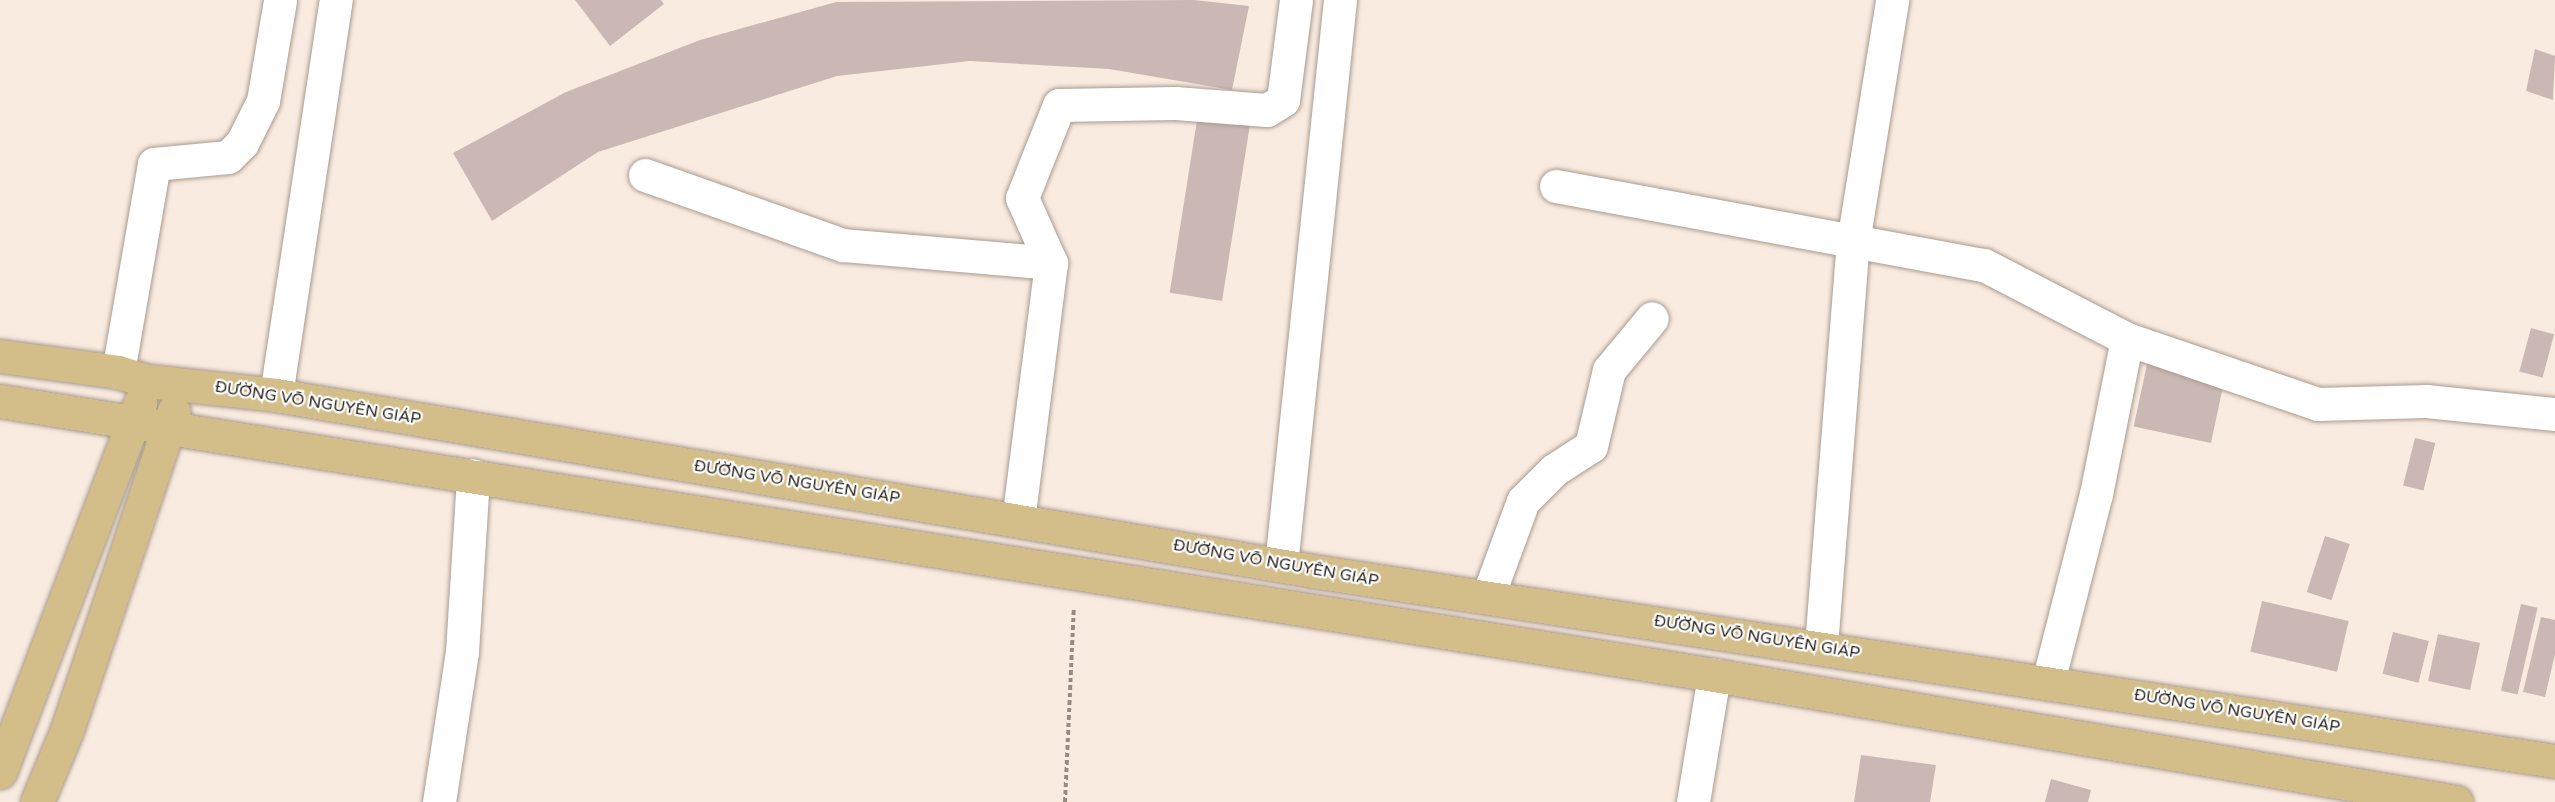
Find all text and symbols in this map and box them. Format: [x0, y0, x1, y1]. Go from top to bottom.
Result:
street label: ĐƯỜNG VÕ NGUYÊN GIÁP [214, 377, 422, 429]
street label: ĐƯỜNG VÕ NGUYÊN GIÁP [693, 456, 901, 508]
street label: ĐƯỜNG VÕ NGUYÊN GIÁP [1172, 535, 1380, 591]
street label: ĐƯỜNG VÕ NGUYÊN GIÁP [1653, 611, 1861, 663]
street label: ĐƯỜNG VÕ NGUYÊN GIÁP [2133, 685, 2341, 737]

